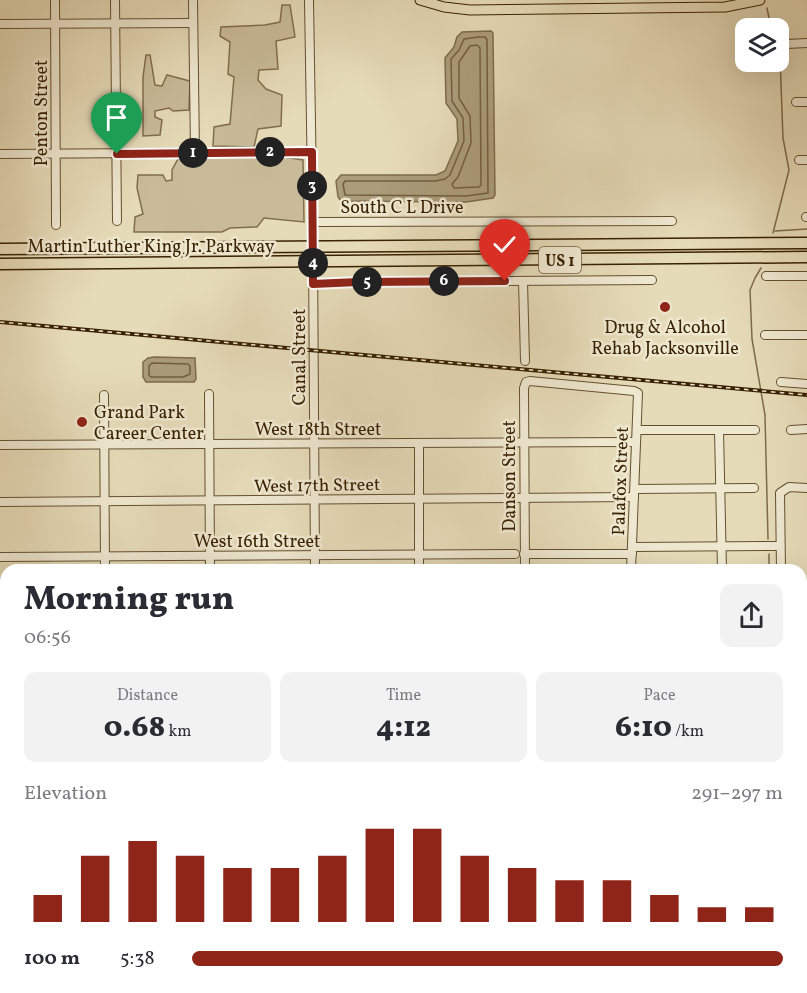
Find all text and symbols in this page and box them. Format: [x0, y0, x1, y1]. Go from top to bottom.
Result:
map controls [735, 18, 789, 72]
button: layers [735, 18, 789, 72]
street label: Penton Street [30, 60, 55, 166]
pin [91, 92, 142, 154]
icon: arrive [100, 101, 133, 134]
pin: 2 [255, 137, 285, 167]
pin: 1 [178, 138, 208, 168]
text: 2 [266, 141, 274, 163]
text: 1 [190, 142, 196, 164]
pin: 3 [297, 171, 327, 201]
text: 3 [308, 175, 316, 197]
street label: South C L Drive [340, 196, 464, 221]
pin [479, 219, 530, 281]
icon: check [488, 228, 521, 261]
street label: Martin Luther King Jr. Parkway [28, 235, 275, 260]
road number: US 1 [539, 247, 581, 273]
pin: 4 [298, 248, 328, 278]
text: 4 [308, 252, 318, 274]
pin: 6 [429, 266, 459, 296]
pin: 5 [352, 267, 382, 297]
text: 6 [440, 270, 448, 292]
text: 5 [363, 271, 371, 293]
marker: Drug & Alcohol Rehab Jacksonville [658, 300, 672, 314]
street label: Canal Street [288, 309, 313, 405]
place label: Drug & Alcohol Rehab Jacksonville [591, 316, 739, 362]
place label: Grand Park Career Center [94, 401, 204, 447]
marker: Grand Park Career Center [75, 415, 89, 429]
street label: West 18th Street [255, 418, 381, 443]
street label: Danson Street [498, 420, 523, 532]
street label: Palafox Street [607, 426, 636, 536]
street label: West 17th Street [254, 473, 380, 500]
street label: West 16th Street [194, 530, 320, 555]
text: Morning run [24, 578, 234, 624]
button: share [720, 584, 783, 647]
text: 06:56 [24, 624, 71, 652]
text: Distance [117, 685, 178, 707]
text: Time [386, 685, 421, 707]
text: Pace [643, 685, 676, 707]
text: 0.68 [104, 707, 165, 749]
text: 4:12 [376, 707, 431, 749]
text: 6:10 [615, 707, 672, 749]
text: km [165, 721, 191, 743]
text: /km [672, 721, 704, 743]
text: Elevation [24, 780, 107, 808]
text: 291–297 m [691, 780, 783, 808]
text: 100 m [24, 945, 80, 973]
text: 5:38 [120, 945, 155, 973]

